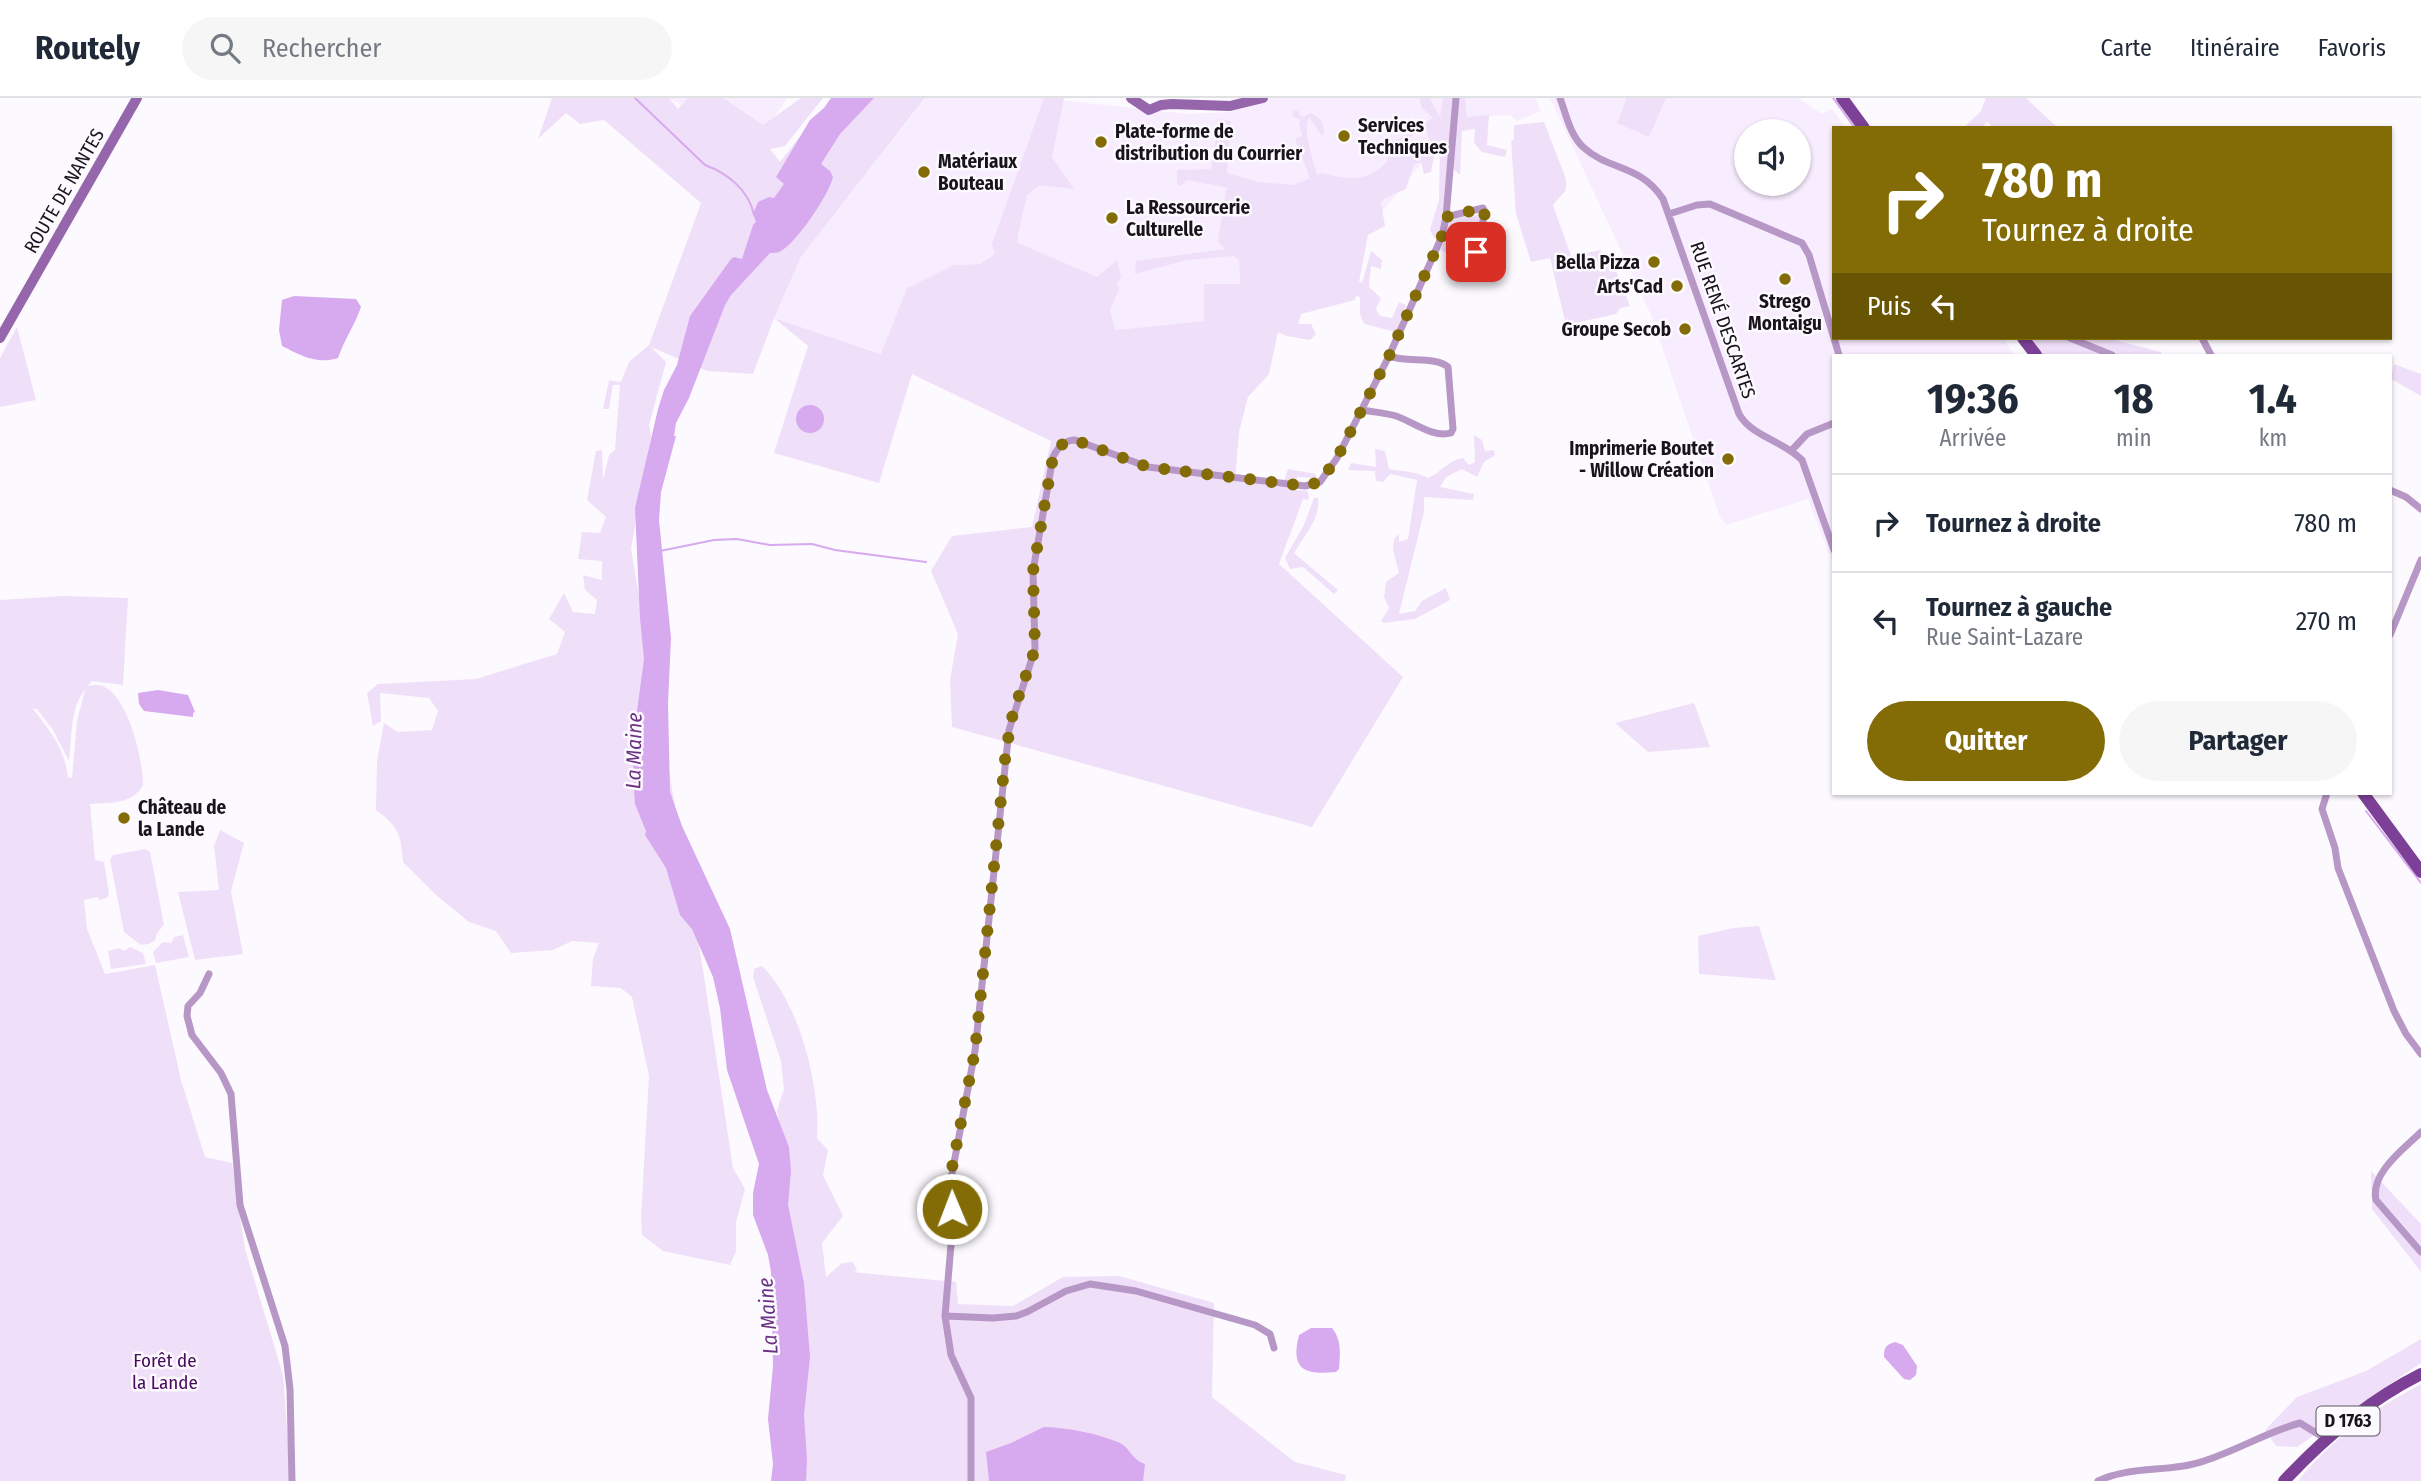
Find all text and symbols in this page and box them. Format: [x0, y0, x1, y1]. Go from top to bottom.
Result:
search box [182, 17, 672, 80]
text: Routely [35, 28, 140, 68]
icon: search [206, 29, 244, 67]
text: Rechercher [262, 33, 381, 64]
text: Carte [2101, 34, 2152, 62]
text: Itinéraire [2190, 34, 2280, 62]
text: Favoris [2318, 34, 2386, 62]
place label: Services Techniques [1358, 114, 1448, 159]
map controls [1734, 119, 1811, 196]
button: sound [1734, 119, 1811, 196]
place label: Plate-forme de distribution du Courrier [1115, 120, 1303, 165]
street label: ROUTE DE NANTES [19, 125, 109, 257]
marker: Services Techniques [1336, 128, 1352, 144]
marker: Plate-forme de distribution du Courrier [1093, 134, 1109, 150]
place label: Matériaux Bouteau [938, 150, 1018, 195]
text: 780 m [1982, 151, 2102, 210]
icon: right [1867, 154, 1958, 245]
marker: Matériaux Bouteau [916, 164, 932, 180]
place label: La Ressourcerie Culturelle [1126, 196, 1251, 241]
marker: La Ressourcerie Culturelle [1104, 210, 1120, 226]
text: Tournez à droite [1982, 211, 2194, 249]
pin [1446, 222, 1506, 282]
icon: arrive [1457, 233, 1495, 271]
street label: RUE RENÉ DESCARTES [1685, 238, 1761, 402]
place label: Bella Pizza [1556, 251, 1640, 274]
marker: Bella Pizza [1646, 254, 1662, 270]
marker: Strego Montaigu [1777, 271, 1793, 287]
place label: Arts'Cad [1596, 275, 1663, 298]
marker: Arts'Cad [1669, 278, 1685, 294]
icon: left [1925, 287, 1963, 325]
place label: Strego Montaigu [1748, 290, 1822, 335]
text: Puis [1867, 291, 1911, 322]
place label: Groupe Secob [1562, 318, 1671, 341]
marker: Groupe Secob [1677, 321, 1693, 337]
text: 19:36 [1927, 374, 2019, 424]
text: 18 [2114, 374, 2154, 424]
text: 1.4 [2249, 374, 2297, 424]
text: Arrivée [1939, 424, 2006, 452]
text: min [2116, 424, 2152, 452]
text: km [2259, 424, 2287, 452]
place label: Imprimerie Boutet - Willow Création [1569, 437, 1714, 482]
marker: Imprimerie Boutet - Willow Création [1720, 451, 1736, 467]
icon: right [1867, 504, 1905, 542]
text: Tournez à droite [1926, 508, 2101, 539]
text: 780 m [2294, 508, 2357, 539]
text: Tournez à gauche [1926, 592, 2112, 623]
icon: left [1867, 602, 1905, 640]
text: 270 m [2296, 606, 2357, 637]
text: Rue Saint-Lazare [1926, 623, 2083, 651]
button: Quitter [1867, 701, 2105, 781]
button: Partager [2119, 701, 2357, 781]
water label: La Maine [620, 713, 648, 789]
place label: Château de la Lande [138, 796, 227, 841]
marker: Château de la Lande [116, 810, 132, 826]
position arrow [915, 1172, 989, 1246]
water label: La Maine [752, 1277, 784, 1355]
park label: Forêt de la Lande [132, 1349, 198, 1394]
road number: D 1763 [2316, 1406, 2380, 1436]

